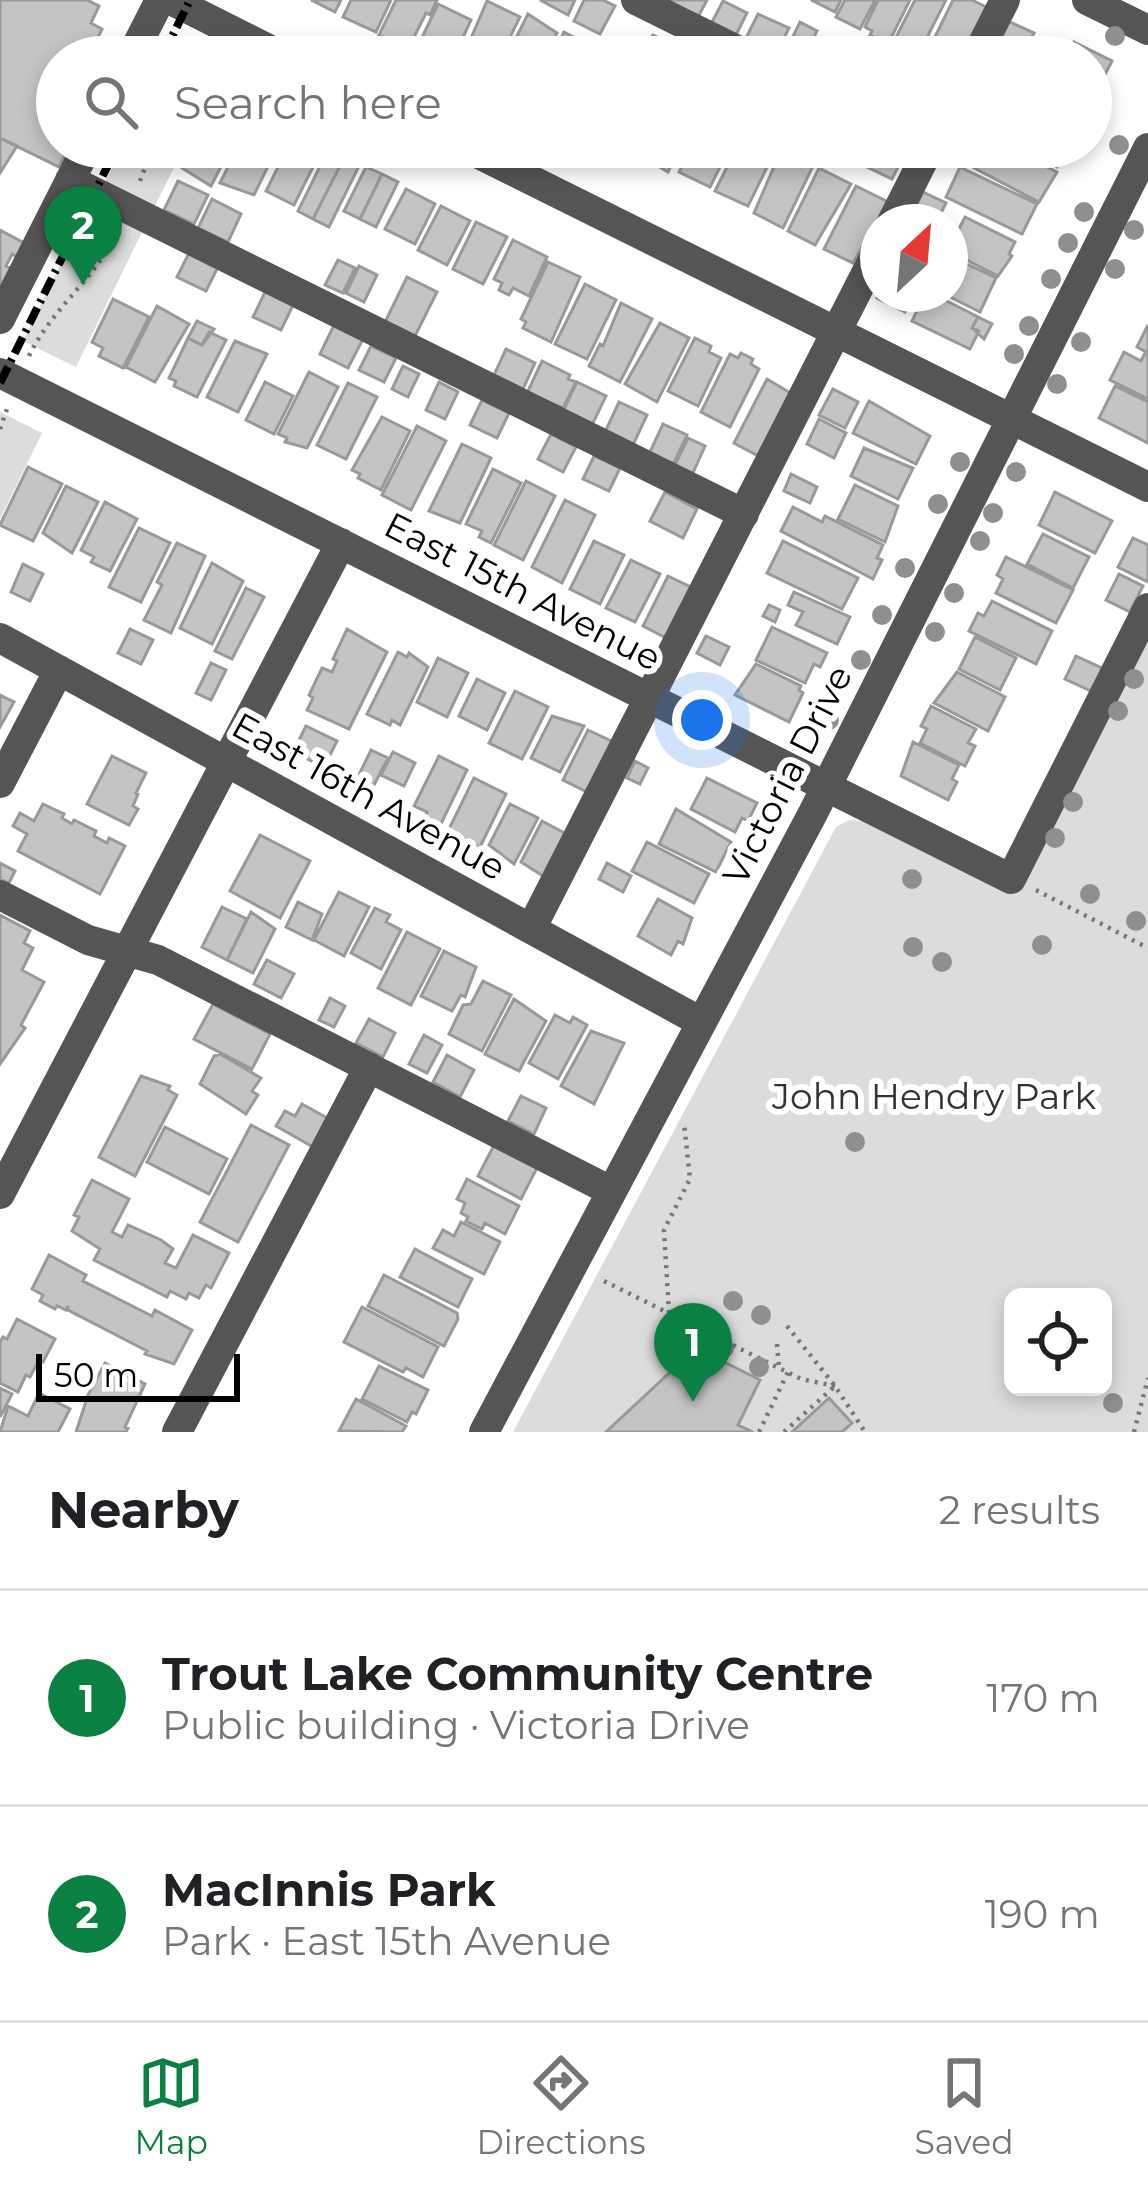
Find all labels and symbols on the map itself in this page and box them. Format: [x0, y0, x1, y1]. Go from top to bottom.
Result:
pin: 2 [44, 186, 122, 285]
north arrow [860, 204, 968, 312]
street label: East 15th Avenue [377, 502, 669, 680]
street label: Victoria Drive [713, 658, 861, 892]
your location [672, 690, 732, 750]
street label: East 16th Avenue [225, 703, 513, 889]
park label: John Hendry Park [771, 1074, 1096, 1118]
pin: 1 [654, 1303, 732, 1402]
scale bar [36, 1348, 240, 1401]

